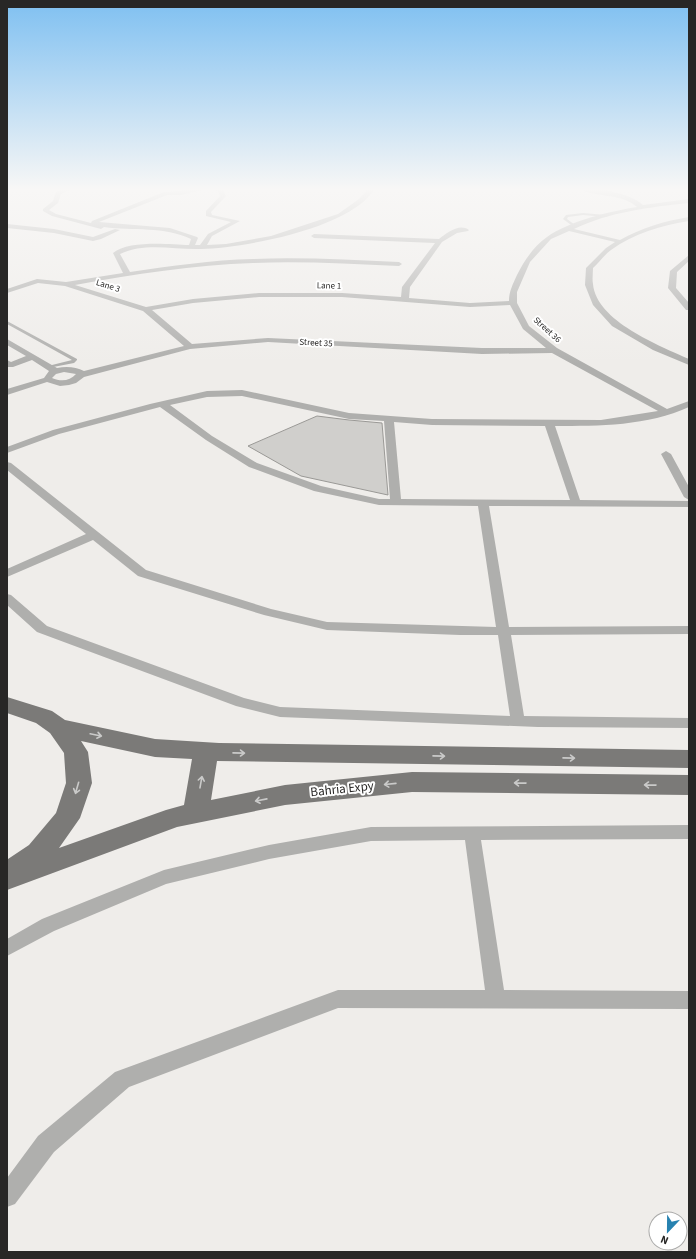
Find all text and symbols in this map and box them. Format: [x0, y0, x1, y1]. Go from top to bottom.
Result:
street label: Lane 3 [94, 276, 122, 296]
street label: Lane 1 [317, 279, 341, 293]
street label: Street 36 [530, 314, 564, 346]
street label: Street 35 [299, 336, 333, 350]
one-way arrow [89, 732, 102, 740]
one-way arrow [232, 749, 245, 757]
one-way arrow [432, 752, 445, 760]
one-way arrow [562, 754, 575, 762]
one-way arrow [197, 776, 205, 789]
street label: Bahria Expy [309, 777, 375, 801]
one-way arrow [514, 779, 527, 787]
one-way arrow [384, 780, 397, 788]
one-way arrow [73, 781, 80, 794]
one-way arrow [644, 781, 657, 789]
one-way arrow [255, 796, 268, 804]
north arrow [648, 1211, 688, 1251]
text: N [658, 1231, 671, 1248]

